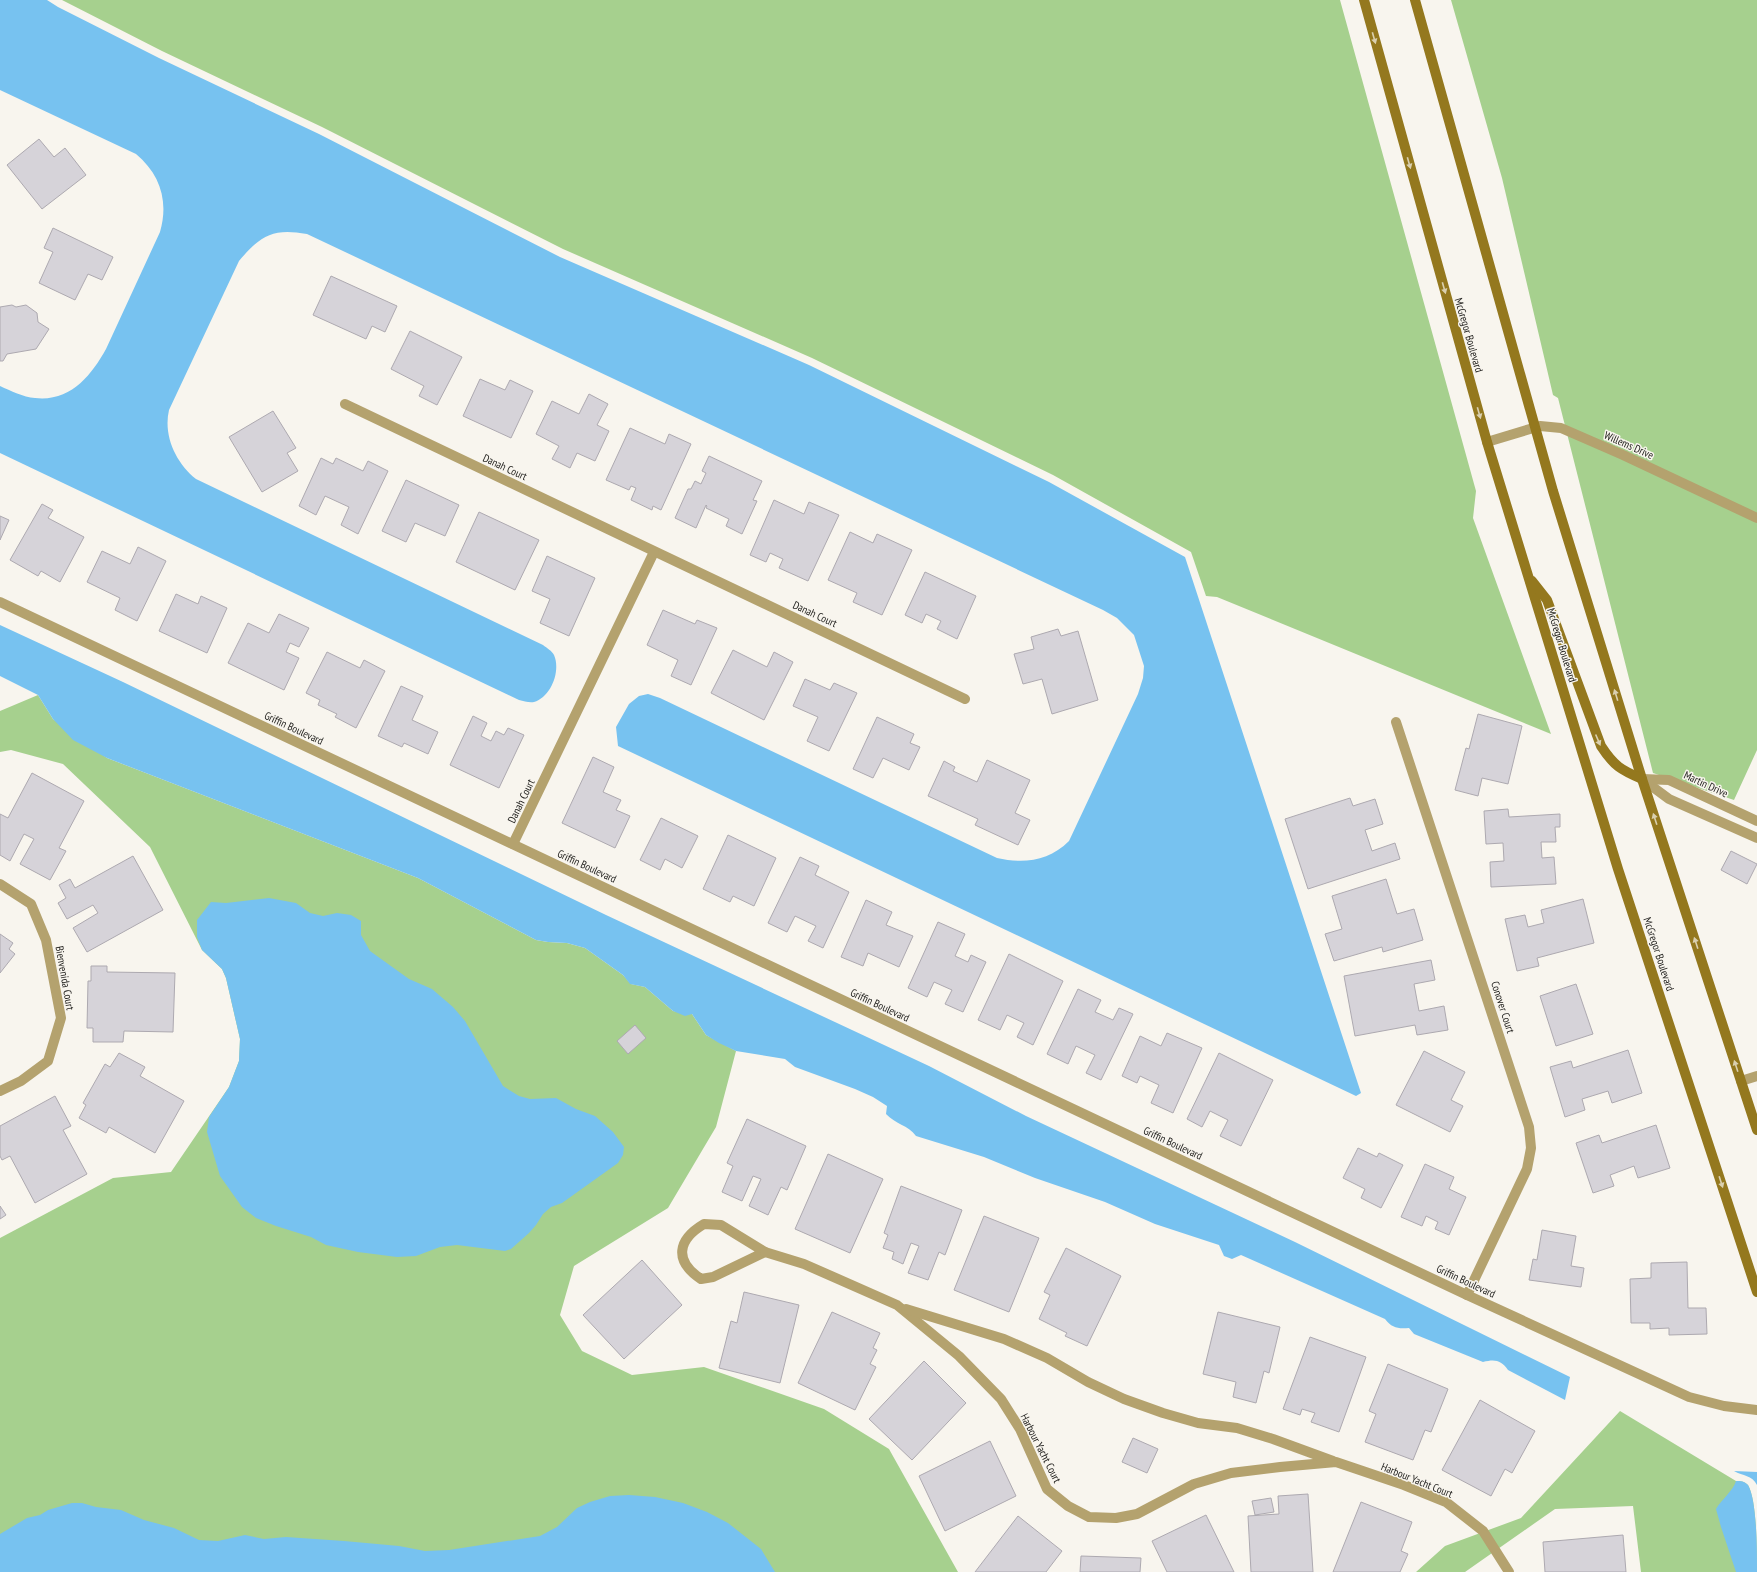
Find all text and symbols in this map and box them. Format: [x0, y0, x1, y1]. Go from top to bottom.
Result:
one-way arrow [1371, 32, 1377, 44]
one-way arrow [1406, 157, 1412, 169]
one-way arrow [1441, 282, 1447, 294]
street label: McGregor Boulevard [1452, 296, 1486, 374]
one-way arrow [1476, 407, 1482, 420]
street label: Willems Drive [1602, 428, 1656, 462]
street label: Danah Court [481, 451, 529, 483]
street label: Danah Court [791, 598, 839, 630]
street label: McGregor Boulevard [1544, 606, 1580, 684]
one-way arrow [1613, 689, 1619, 701]
street label: Griffin Boulevard [262, 708, 326, 748]
one-way arrow [1595, 734, 1601, 745]
street label: Martin Drive [1682, 768, 1731, 801]
street label: Danah Court [504, 777, 538, 825]
one-way arrow [1652, 813, 1658, 825]
street label: Griffin Boulevard [555, 846, 619, 886]
street label: McGregor Boulevard [1640, 915, 1678, 993]
one-way arrow [1693, 936, 1699, 948]
street label: Bienvenida Court [52, 945, 78, 1011]
street label: Conover Court [1488, 979, 1518, 1035]
street label: Griffin Boulevard [848, 985, 912, 1025]
one-way arrow [1733, 1060, 1739, 1072]
street label: Griffin Boulevard [1141, 1123, 1205, 1163]
one-way arrow [1718, 1176, 1724, 1188]
street label: Griffin Boulevard [1434, 1261, 1498, 1301]
street label: Harbour Yacht Court [1017, 1411, 1065, 1485]
street label: Harbour Yacht Court [1379, 1459, 1455, 1501]

